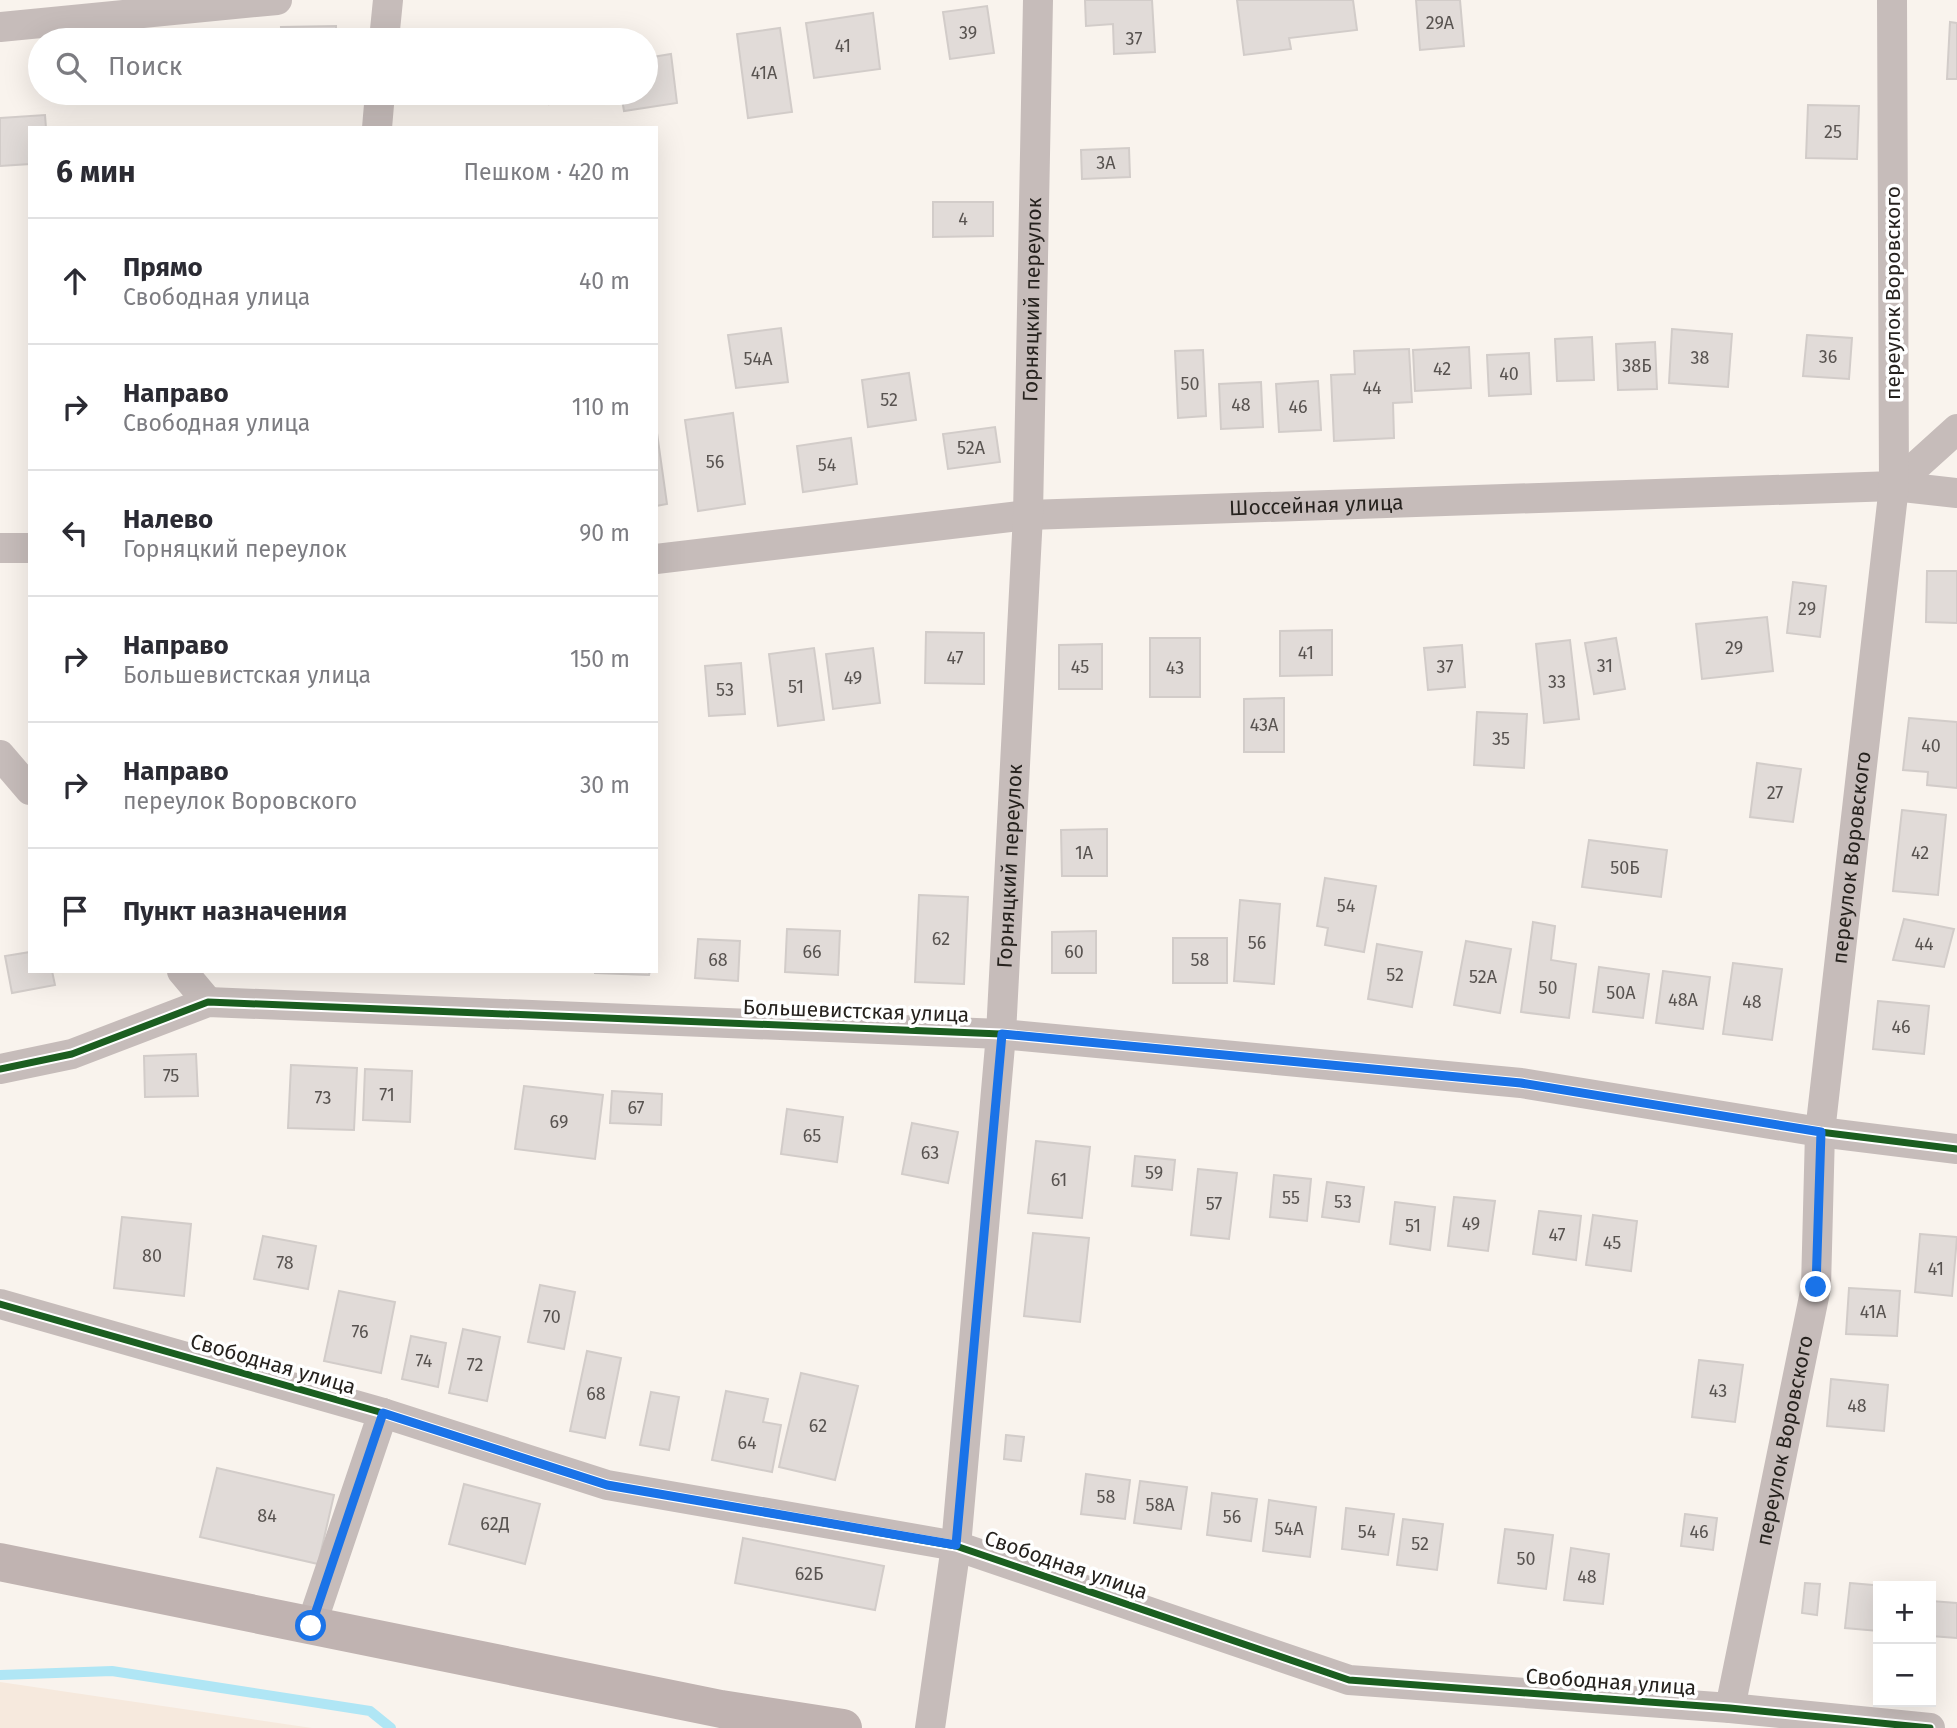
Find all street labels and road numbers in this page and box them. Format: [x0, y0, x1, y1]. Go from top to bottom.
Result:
street label: переулок Воровского [1880, 186, 1906, 400]
street label: Горняцкий переулок [1017, 197, 1047, 402]
street label: Шоссейная улица [1229, 489, 1404, 521]
street label: переулок Воровского [1826, 750, 1877, 965]
street label: Горняцкий переулок [991, 763, 1028, 969]
street label: Большевистская улица [742, 994, 970, 1028]
street label: Свободная улица [187, 1328, 359, 1400]
street label: переулок Воровского [1750, 1333, 1819, 1548]
street label: Свободная улица [981, 1525, 1151, 1605]
street label: Свободная улица [1525, 1663, 1697, 1701]

